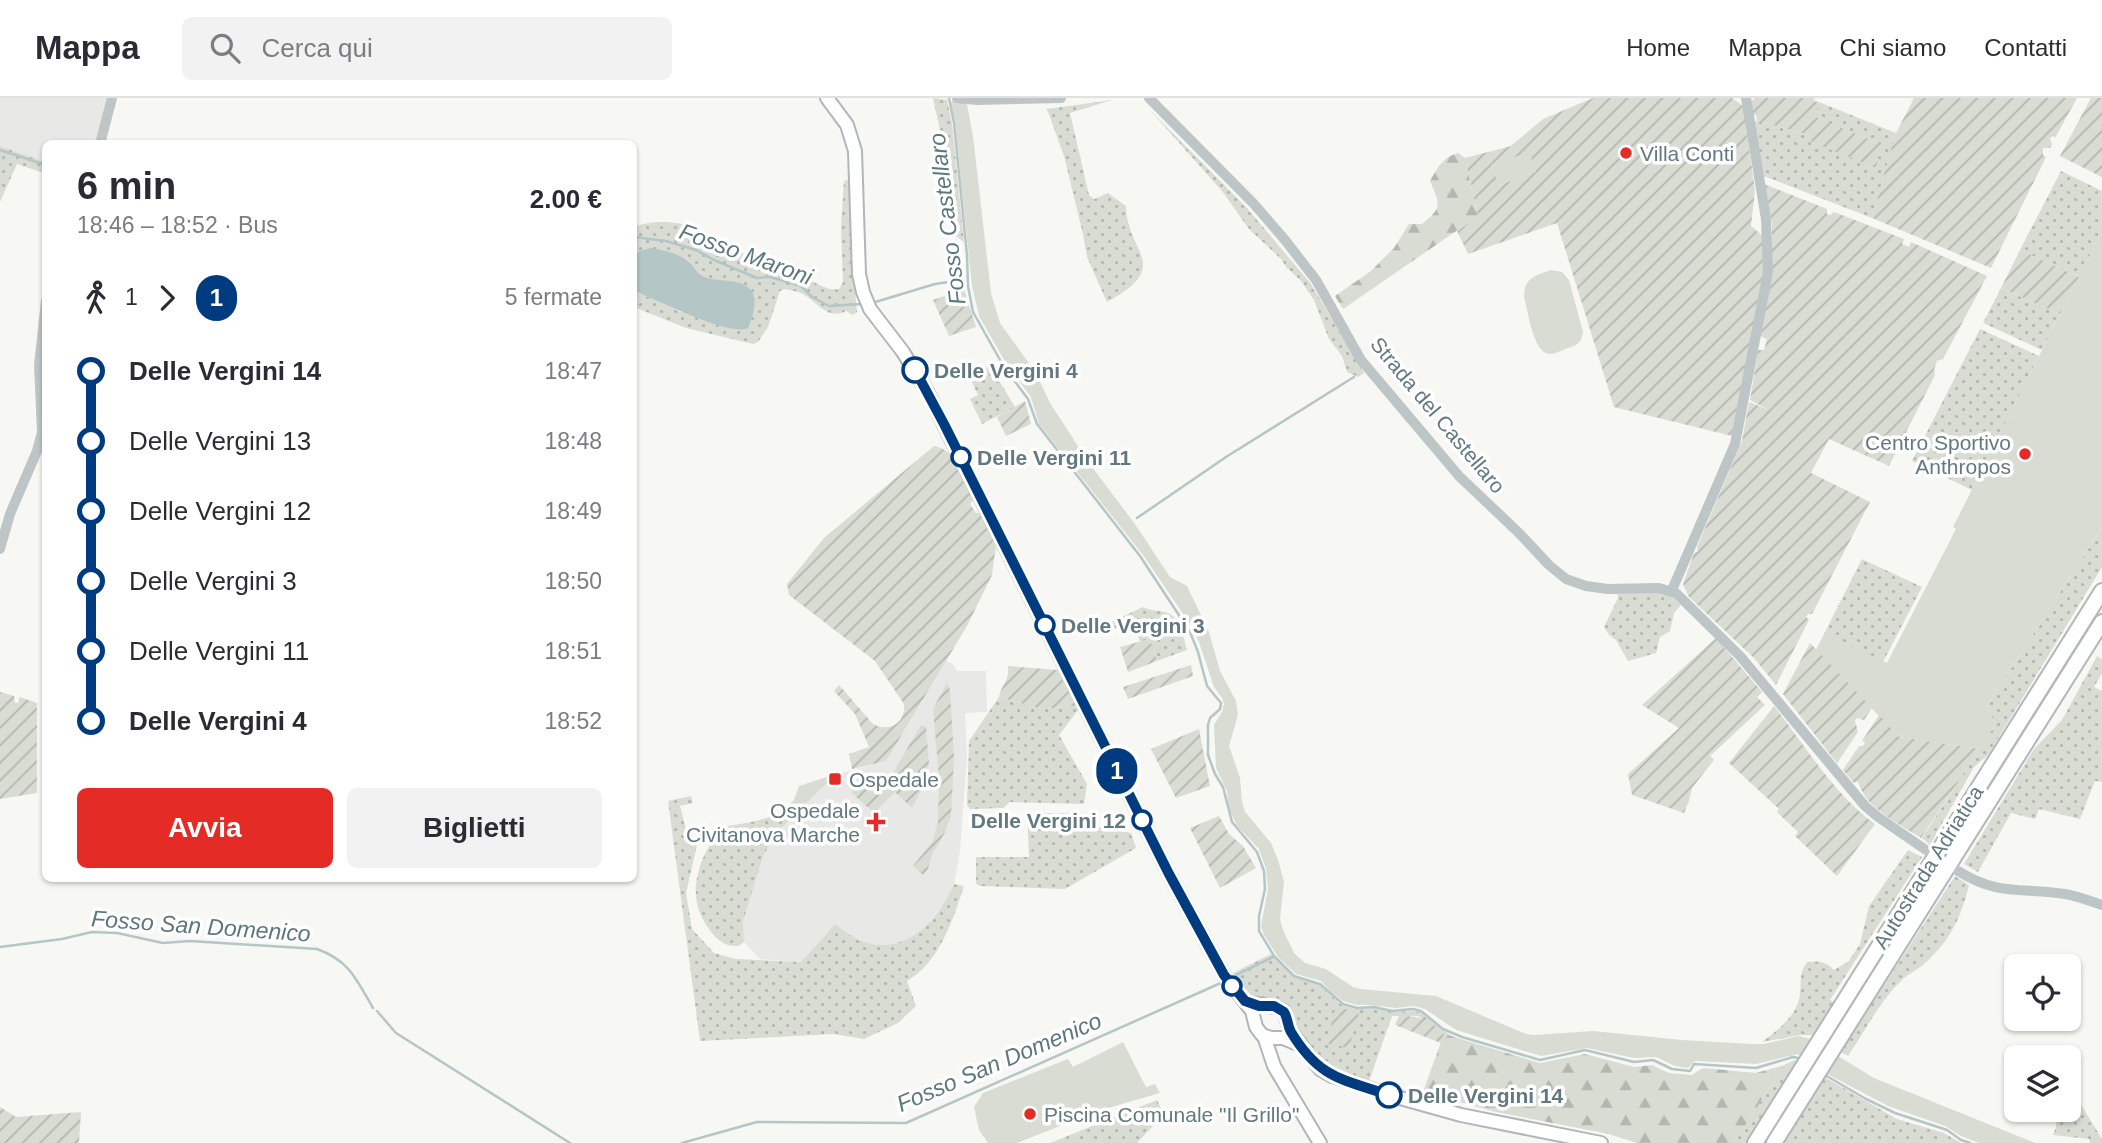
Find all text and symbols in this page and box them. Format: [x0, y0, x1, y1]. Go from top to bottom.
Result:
search box [182, 17, 672, 80]
text: Mappa [35, 29, 140, 66]
icon: search [206, 29, 244, 67]
text: Cerca qui [262, 33, 373, 63]
text: Home [1626, 34, 1690, 61]
text: Mappa [1728, 34, 1802, 61]
text: Chi siamo [1840, 34, 1946, 61]
text: Contatti [1984, 34, 2067, 61]
water label: Fosso Castellaro [924, 132, 970, 306]
place label: Villa Conti [1640, 142, 1734, 165]
marker: Villa Conti [1618, 145, 1634, 161]
text: 6 min [77, 165, 176, 207]
text: 2.00 € [530, 184, 602, 214]
text: 18:46 – 18:52 · Bus [77, 212, 278, 238]
water label: Fosso Maroni [676, 218, 817, 290]
icon: walk [77, 279, 115, 317]
icon: forward [148, 279, 186, 317]
text: 1 [125, 284, 138, 310]
text: 1 [210, 284, 223, 311]
text: 5 fermate [505, 284, 602, 310]
street label: Strada del Castellaro [1366, 332, 1510, 498]
text: Delle Vergini 14 [129, 356, 321, 386]
marker: Delle Vergini 4 [902, 357, 928, 383]
text: 18:47 [544, 358, 602, 384]
place label: Delle Vergini 4 [934, 359, 1078, 382]
text: Delle Vergini 13 [129, 426, 311, 456]
text: 18:48 [544, 428, 602, 454]
place label: Centro Sportivo Anthropos [1865, 431, 2011, 478]
place label: Delle Vergini 11 [977, 446, 1131, 469]
marker: Centro Sportivo Anthropos [2017, 446, 2033, 462]
marker: Delle Vergini 11 [951, 447, 971, 467]
text: Delle Vergini 12 [129, 496, 311, 526]
text: 18:49 [544, 498, 602, 524]
text: Delle Vergini 3 [129, 566, 297, 596]
text: 18:50 [544, 568, 602, 594]
place label: Delle Vergini 3 [1061, 614, 1205, 637]
marker: Delle Vergini 3 [1035, 615, 1055, 635]
text: Delle Vergini 11 [129, 636, 309, 666]
text: 18:51 [544, 638, 602, 664]
text: Delle Vergini 4 [129, 706, 307, 736]
text: 18:52 [544, 708, 602, 734]
line badge: 1 [1094, 748, 1140, 794]
text: 1 [1110, 757, 1124, 784]
place label: Ospedale [849, 768, 939, 791]
marker: Ospedale [827, 771, 843, 787]
street label: Autostrada Adriatica [1868, 781, 1988, 953]
button: Avvia [77, 788, 333, 868]
button: Biglietti [347, 788, 602, 868]
place label: Ospedale Civitanova Marche [686, 799, 860, 846]
place label: Delle Vergini 12 [971, 809, 1126, 832]
marker: Delle Vergini 12 [1132, 810, 1152, 830]
marker: Ospedale Civitanova Marche [866, 812, 886, 832]
water label: Fosso San Domenico [90, 905, 312, 947]
map controls [2004, 954, 2081, 1122]
button: locate [2004, 954, 2081, 1031]
unlabelled marker [1222, 976, 1242, 996]
water label: Fosso San Domenico [893, 1007, 1105, 1117]
button: layers [2004, 1045, 2081, 1122]
marker: Delle Vergini 14 [1376, 1082, 1402, 1108]
place label: Delle Vergini 14 [1408, 1084, 1564, 1107]
place label: Piscina Comunale "Il Grillo" [1044, 1103, 1299, 1126]
marker: Piscina Comunale "Il Grillo" [1022, 1106, 1038, 1122]

